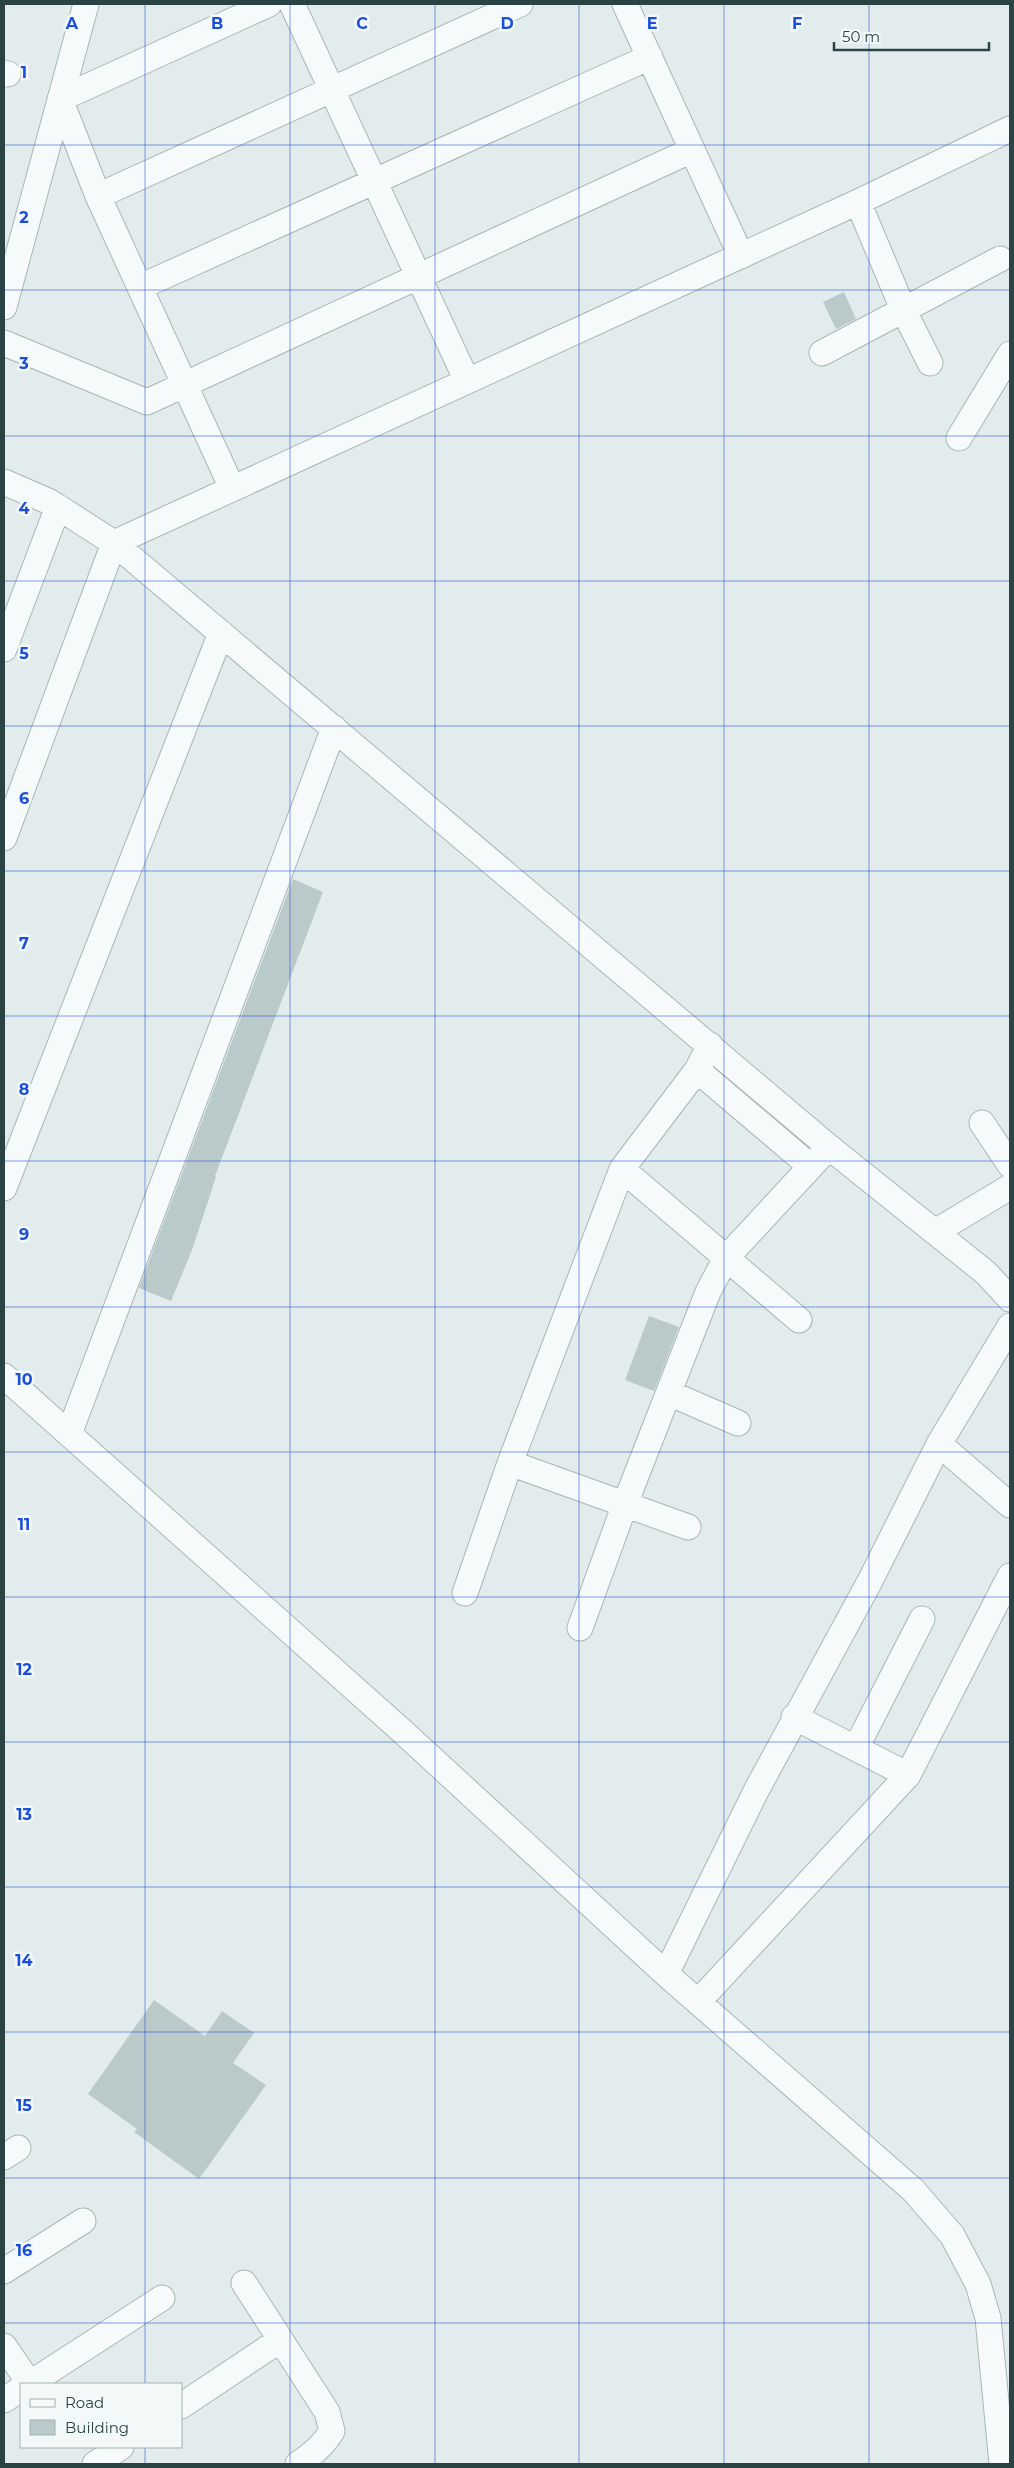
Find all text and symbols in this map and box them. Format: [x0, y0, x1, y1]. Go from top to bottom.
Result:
text: A [65, 14, 79, 33]
text: B [211, 14, 223, 33]
text: C [356, 14, 368, 33]
text: D [500, 14, 514, 33]
text: E [647, 14, 657, 33]
text: F [792, 14, 802, 33]
scale bar [834, 20, 989, 52]
text: 50 m [842, 27, 880, 46]
text: 1 [21, 63, 27, 82]
text: 2 [19, 208, 29, 227]
text: 3 [18, 354, 29, 373]
text: 4 [18, 499, 30, 518]
text: 5 [19, 644, 29, 663]
text: 6 [19, 789, 29, 808]
text: 7 [19, 934, 29, 953]
text: 8 [19, 1080, 29, 1099]
text: 9 [19, 1225, 29, 1244]
text: 10 [15, 1370, 33, 1389]
text: 11 [18, 1515, 30, 1534]
text: 12 [16, 1660, 32, 1679]
text: 13 [16, 1805, 32, 1824]
text: 14 [15, 1951, 33, 1970]
text: 15 [16, 2096, 32, 2115]
text: 16 [16, 2241, 32, 2260]
legend [20, 2383, 182, 2448]
text: Road [65, 2393, 104, 2412]
text: Building [65, 2418, 129, 2437]

